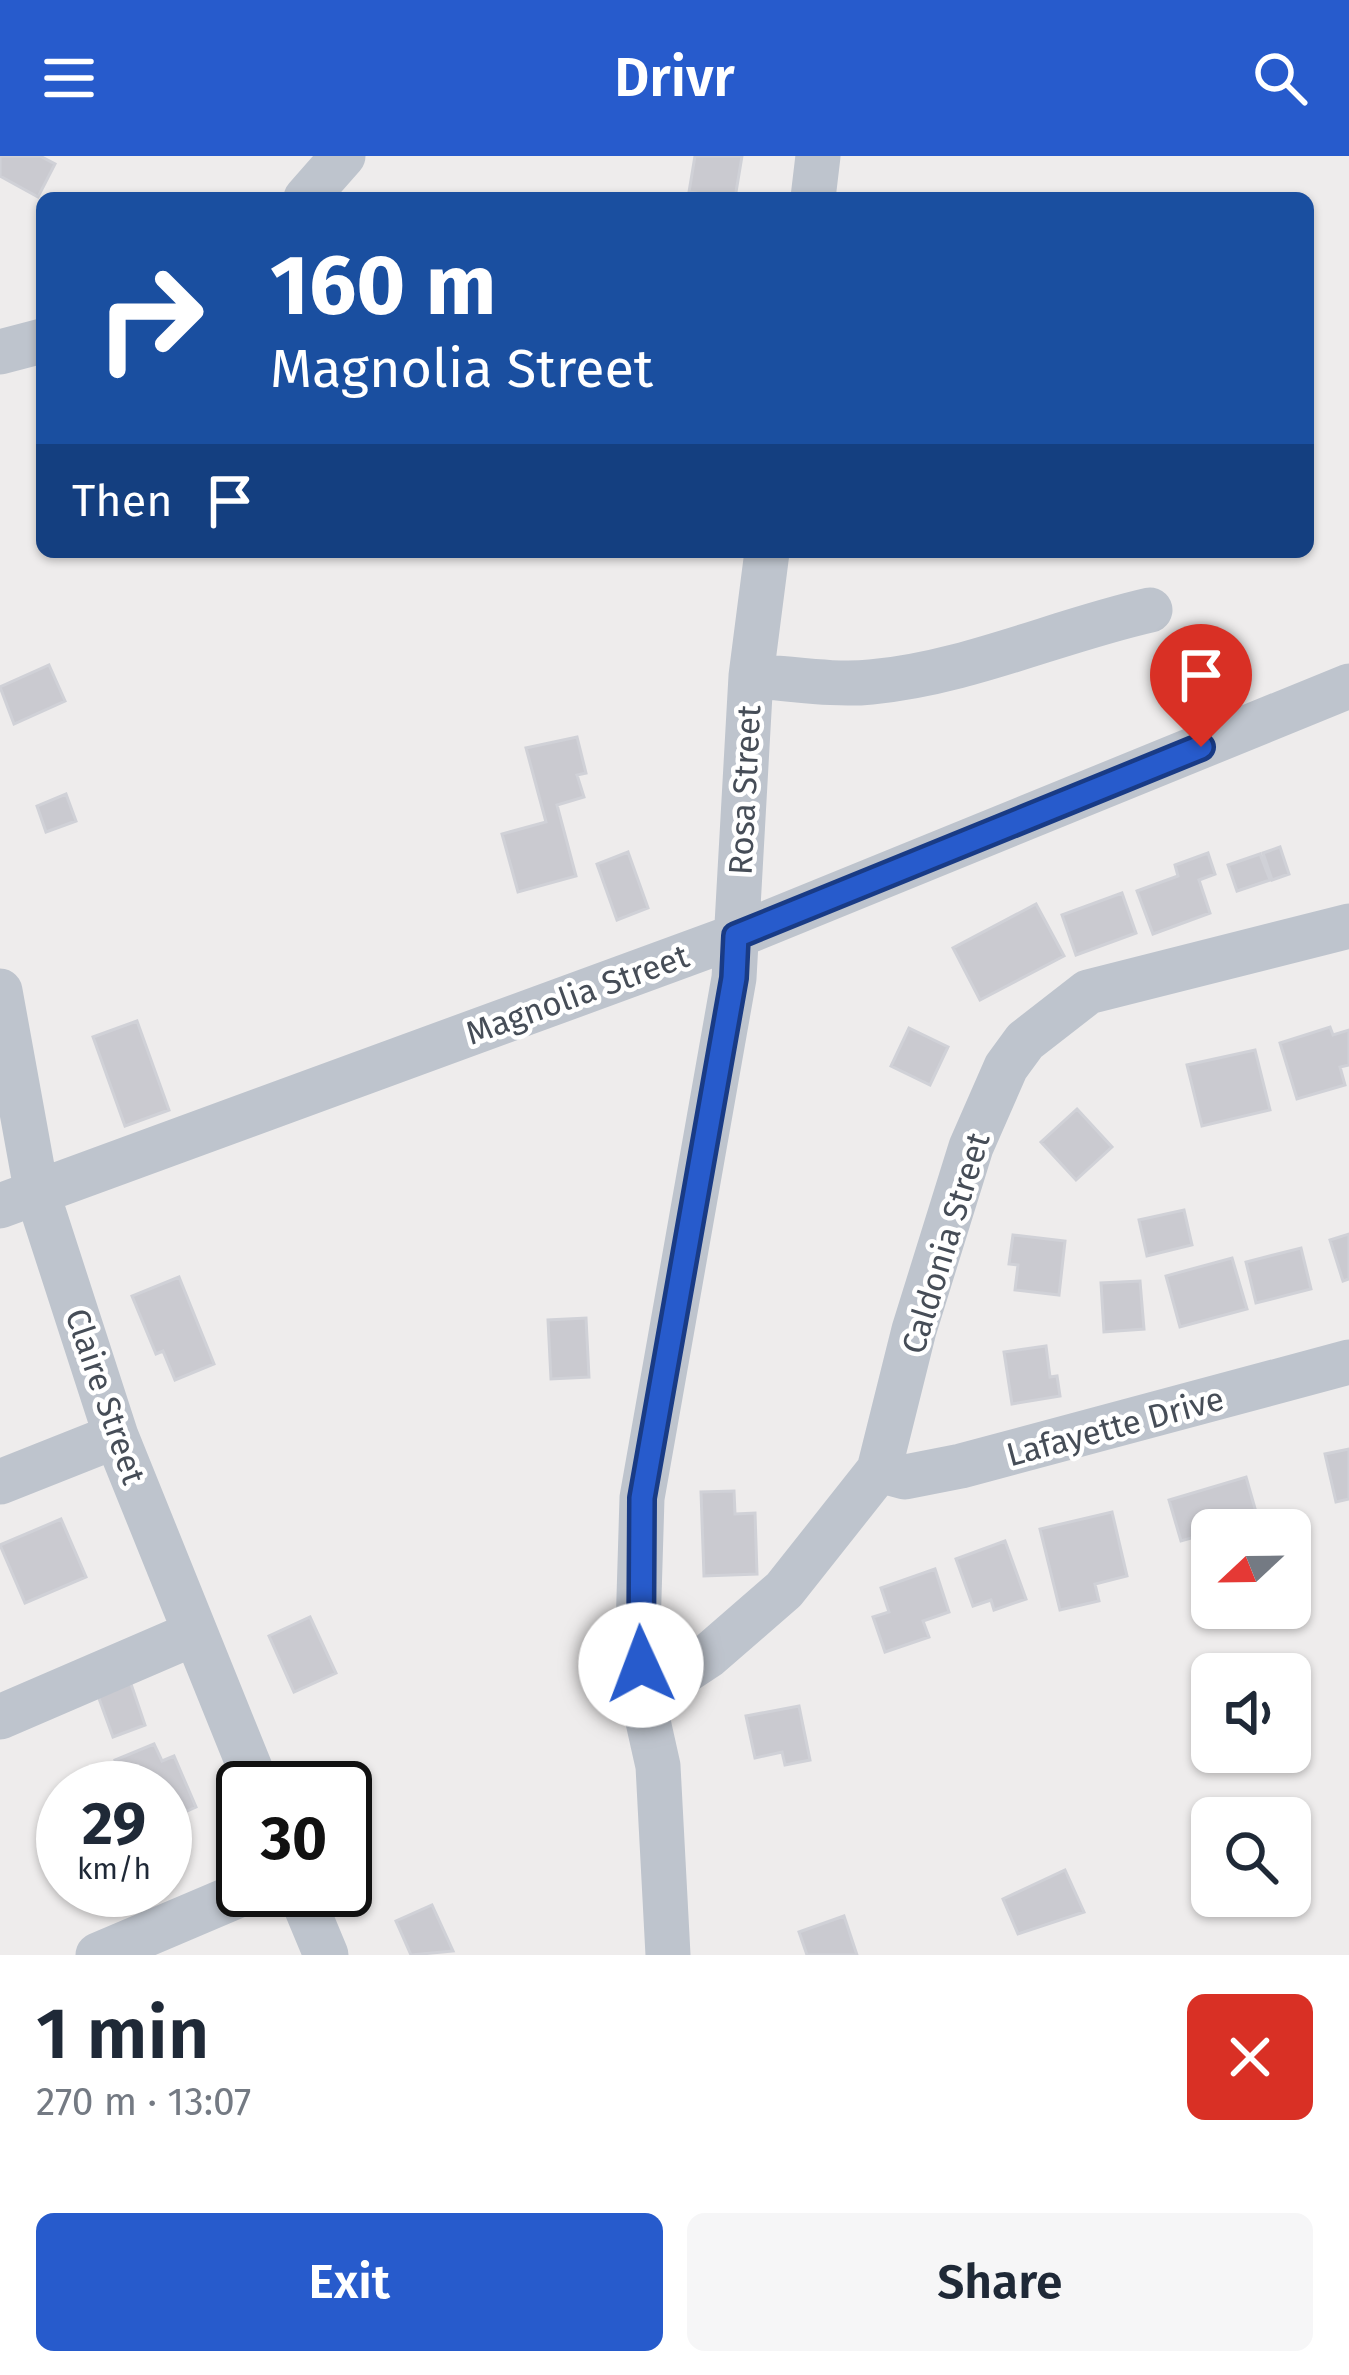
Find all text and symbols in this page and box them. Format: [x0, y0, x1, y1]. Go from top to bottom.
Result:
icon: menu [36, 45, 102, 111]
icon: search [1247, 45, 1313, 111]
text: Drivr [614, 46, 735, 110]
text: 160 m [270, 235, 496, 336]
icon: right [72, 240, 228, 396]
text: Magnolia Street [270, 337, 653, 401]
icon: arrive [197, 468, 263, 534]
text: Then [72, 474, 173, 528]
pin [1150, 624, 1252, 747]
icon: arrive [1168, 642, 1234, 708]
street label: Rosa Street [721, 704, 769, 876]
street label: Magnolia Street [460, 936, 694, 1054]
street label: Caldonia Street [893, 1128, 999, 1359]
street label: Claire Street [56, 1303, 154, 1489]
street label: Lafayette Drive [1002, 1379, 1228, 1475]
north arrow [1191, 1509, 1311, 1629]
map controls [1191, 1509, 1311, 1917]
position arrow [578, 1602, 704, 1728]
button: sound [1191, 1653, 1311, 1773]
speed limit sign: 30 [216, 1761, 372, 1917]
text: 29 [82, 1788, 146, 1860]
button: search [1191, 1797, 1311, 1917]
text: km/h [77, 1851, 151, 1887]
text: 1 min [36, 1991, 209, 2077]
button: close [1187, 1994, 1313, 2120]
text: 270 m · 13:07 [36, 2079, 251, 2125]
button: Exit [36, 2213, 663, 2351]
button: Share [687, 2213, 1313, 2351]

